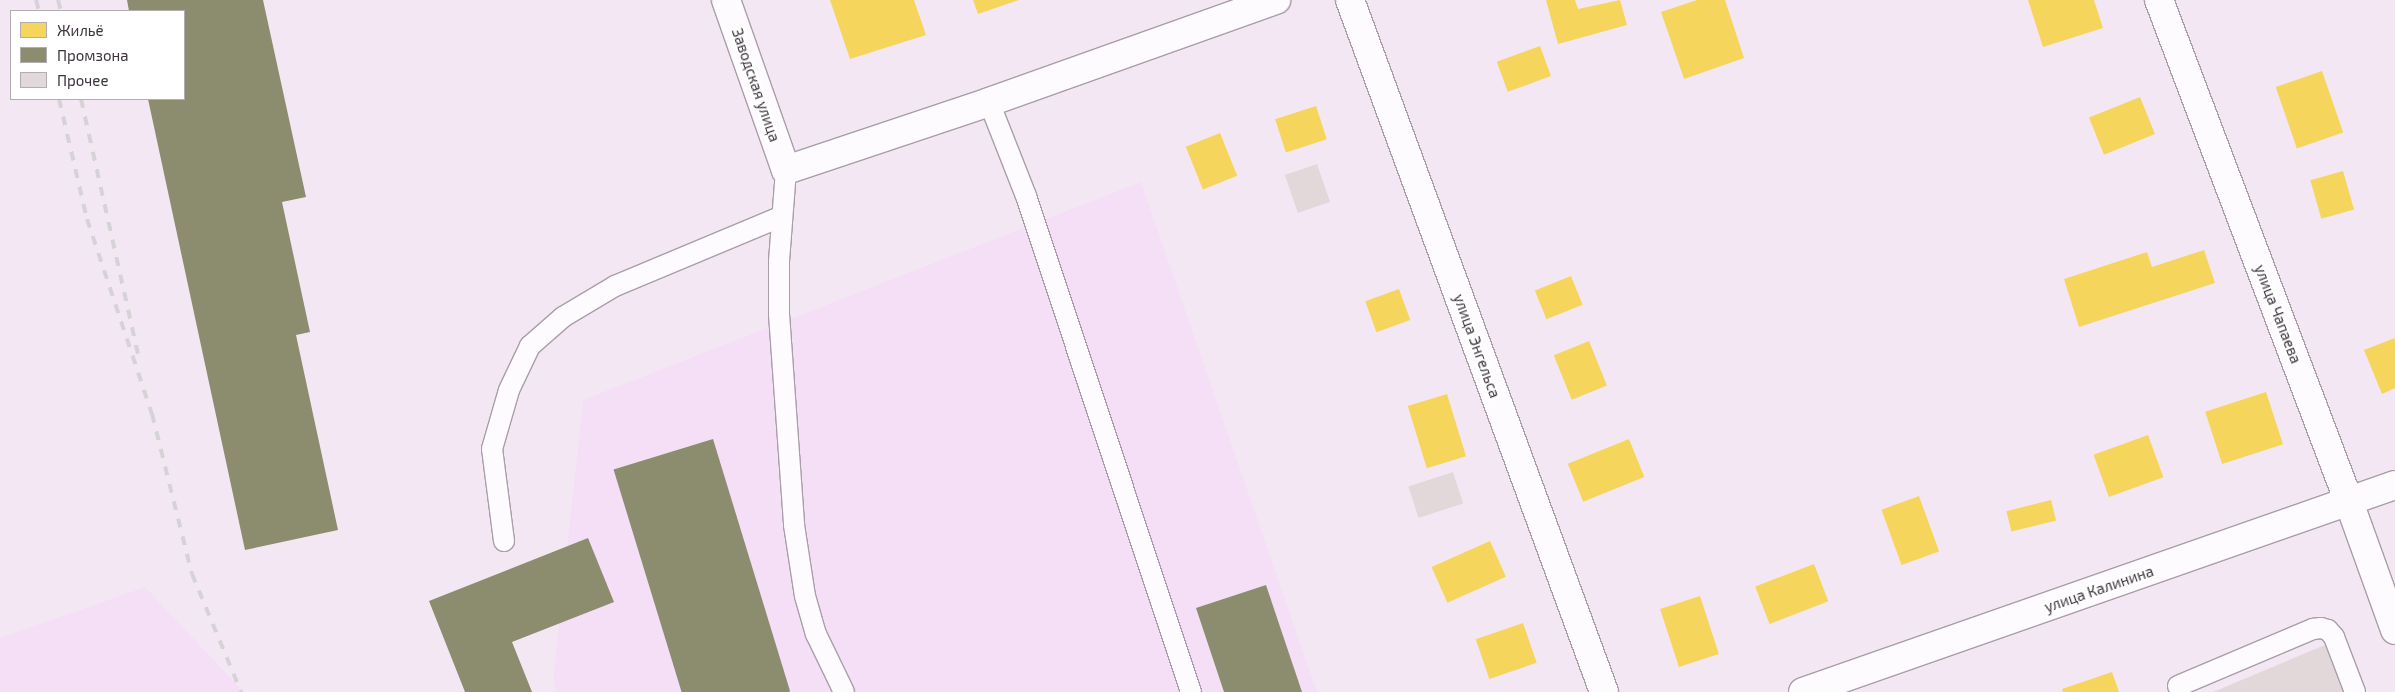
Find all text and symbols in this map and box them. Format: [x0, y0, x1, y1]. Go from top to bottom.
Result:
legend [10, 10, 185, 100]
text: Жильё [57, 21, 104, 39]
street label: Заводская улица [728, 26, 784, 144]
text: Промзона [57, 46, 129, 64]
text: Прочее [57, 71, 109, 89]
street label: улица Чапаева [2251, 262, 2305, 366]
street label: улица Энгельса [1450, 292, 1504, 400]
street label: улица Калинина [2042, 562, 2156, 616]

